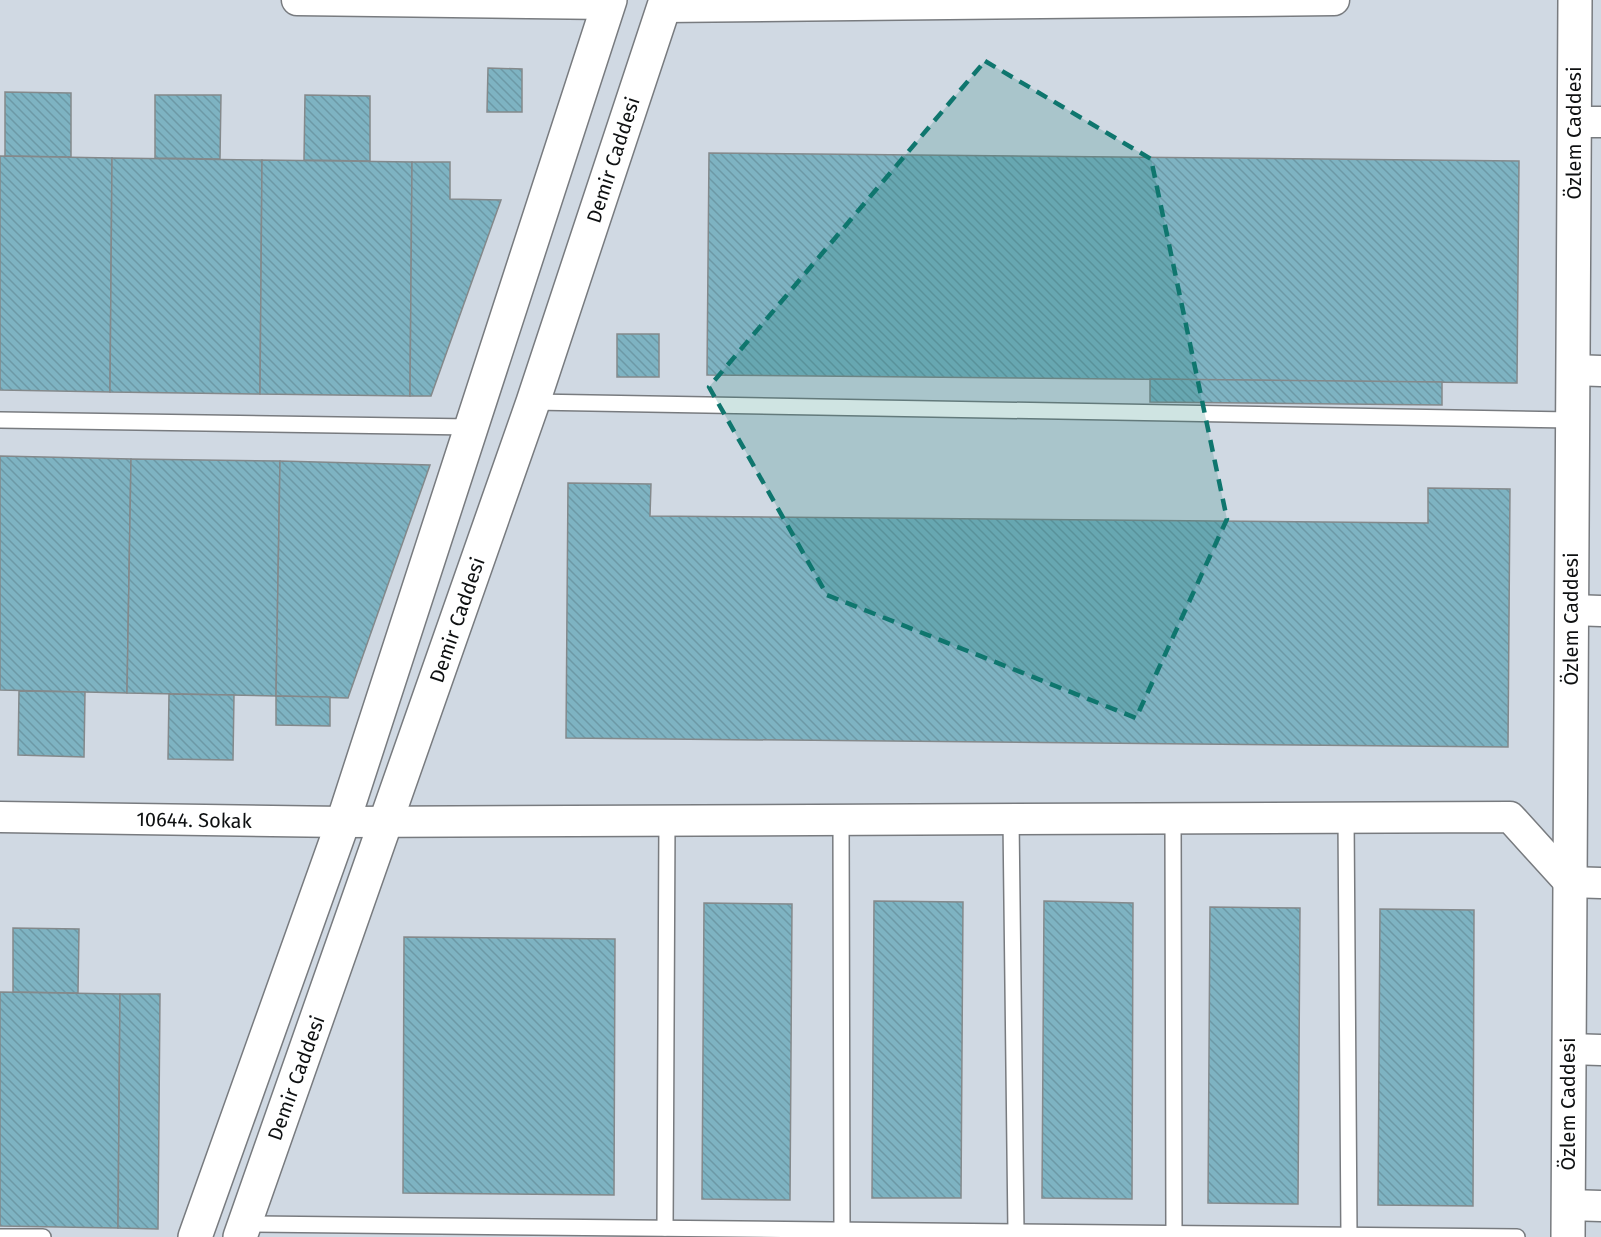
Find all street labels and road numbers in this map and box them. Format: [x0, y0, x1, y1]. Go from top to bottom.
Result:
street label: Özlem Caddesi [1562, 66, 1586, 200]
street label: Demir Caddesi [581, 94, 645, 226]
street label: Özlem Caddesi [1559, 552, 1583, 686]
street label: Demir Caddesi [424, 554, 490, 686]
street label: 10644. Sokak [136, 807, 253, 833]
street label: Demir Caddesi [262, 1012, 330, 1144]
street label: Özlem Caddesi [1556, 1037, 1580, 1171]

